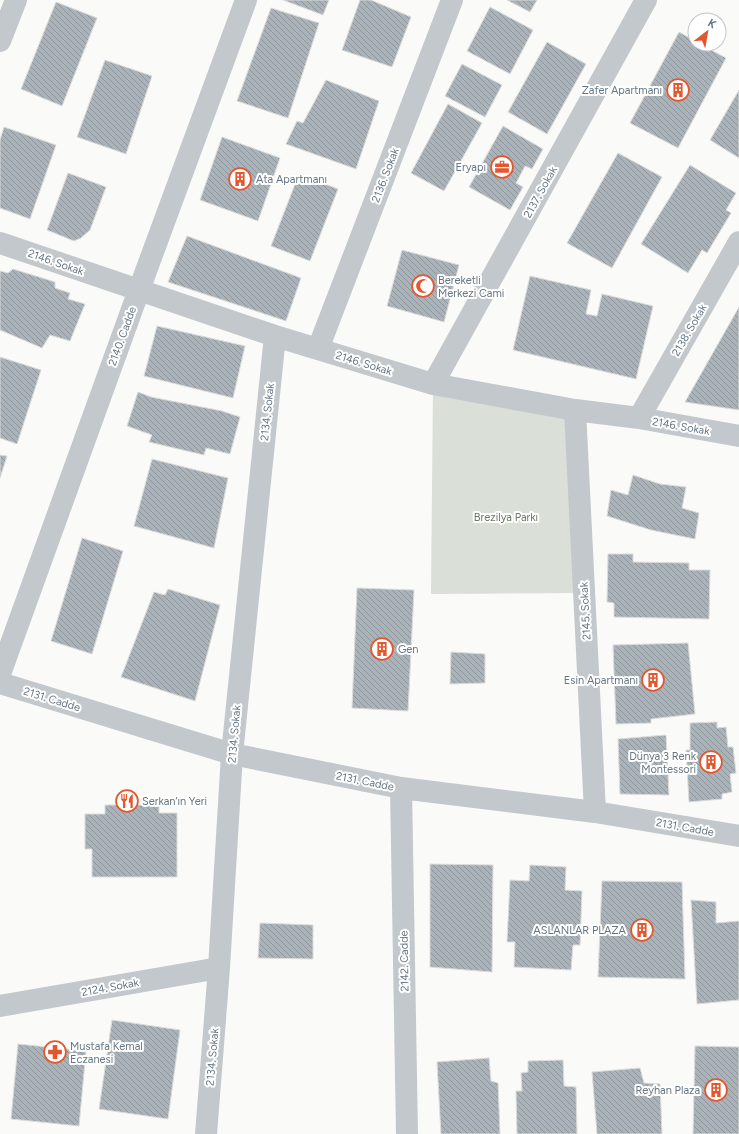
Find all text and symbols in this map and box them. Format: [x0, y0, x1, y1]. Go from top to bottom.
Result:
north arrow [687, 12, 727, 52]
text: K [705, 16, 719, 32]
building icon: Zafer Apartmanı [665, 77, 691, 103]
place label: Zafer Apartmanı [582, 84, 662, 97]
street label: 2136. Sokak [369, 146, 402, 204]
office icon: Eryapı [489, 154, 515, 180]
place label: Eryapı [455, 161, 486, 174]
street label: 2137. Sokak [521, 164, 560, 220]
building icon: Ata Apartmanı [227, 166, 253, 192]
place label: Ata Apartmanı [256, 173, 327, 186]
street label: 2146. Sokak [26, 247, 86, 278]
mosque icon: Bereketli Merkezi Cami [410, 273, 436, 299]
place label: Bereketli Merkezi Cami [438, 274, 504, 300]
street label: 2138. Sokak [669, 301, 710, 358]
street label: 2140. Cadde [106, 305, 139, 368]
street label: 2146. Sokak [334, 349, 394, 378]
street label: 2134. Sokak [258, 382, 277, 441]
street label: 2146. Sokak [651, 415, 711, 438]
park label: Brezilya Parkı [474, 511, 538, 524]
street label: 2145. Sokak [577, 581, 594, 640]
building icon: Gen [369, 636, 395, 662]
place label: Gen [398, 643, 419, 656]
building icon: Esin Apartmanı [640, 667, 666, 693]
place label: Esin Apartmanı [564, 674, 638, 687]
street label: 2131. Cadde [22, 685, 82, 714]
street label: 2134. Sokak [226, 704, 244, 763]
building icon: Dünya 3 Renk Montessori [698, 749, 724, 775]
place label: Dünya 3 Renk Montessori [629, 750, 697, 776]
street label: 2131. Cadde [335, 770, 395, 793]
restaurant icon: Serkan’ın Yeri [114, 788, 140, 814]
place label: Serkan’ın Yeri [142, 795, 207, 808]
street label: 2131. Cadde [655, 816, 715, 839]
building icon: ASLANLAR PLAZA [629, 917, 655, 943]
place label: ASLANLAR PLAZA [533, 924, 627, 937]
street label: 2142. Cadde [397, 930, 412, 992]
street label: 2124. Sokak [80, 976, 140, 999]
street label: 2134. Sokak [204, 1027, 222, 1086]
pharmacy icon: Mustafa Kemal Eczanesi [42, 1039, 68, 1065]
place label: Mustafa Kemal Eczanesi [70, 1040, 143, 1066]
building icon: Reyhan Plaza [703, 1077, 729, 1103]
place label: Reyhan Plaza [635, 1084, 700, 1097]

